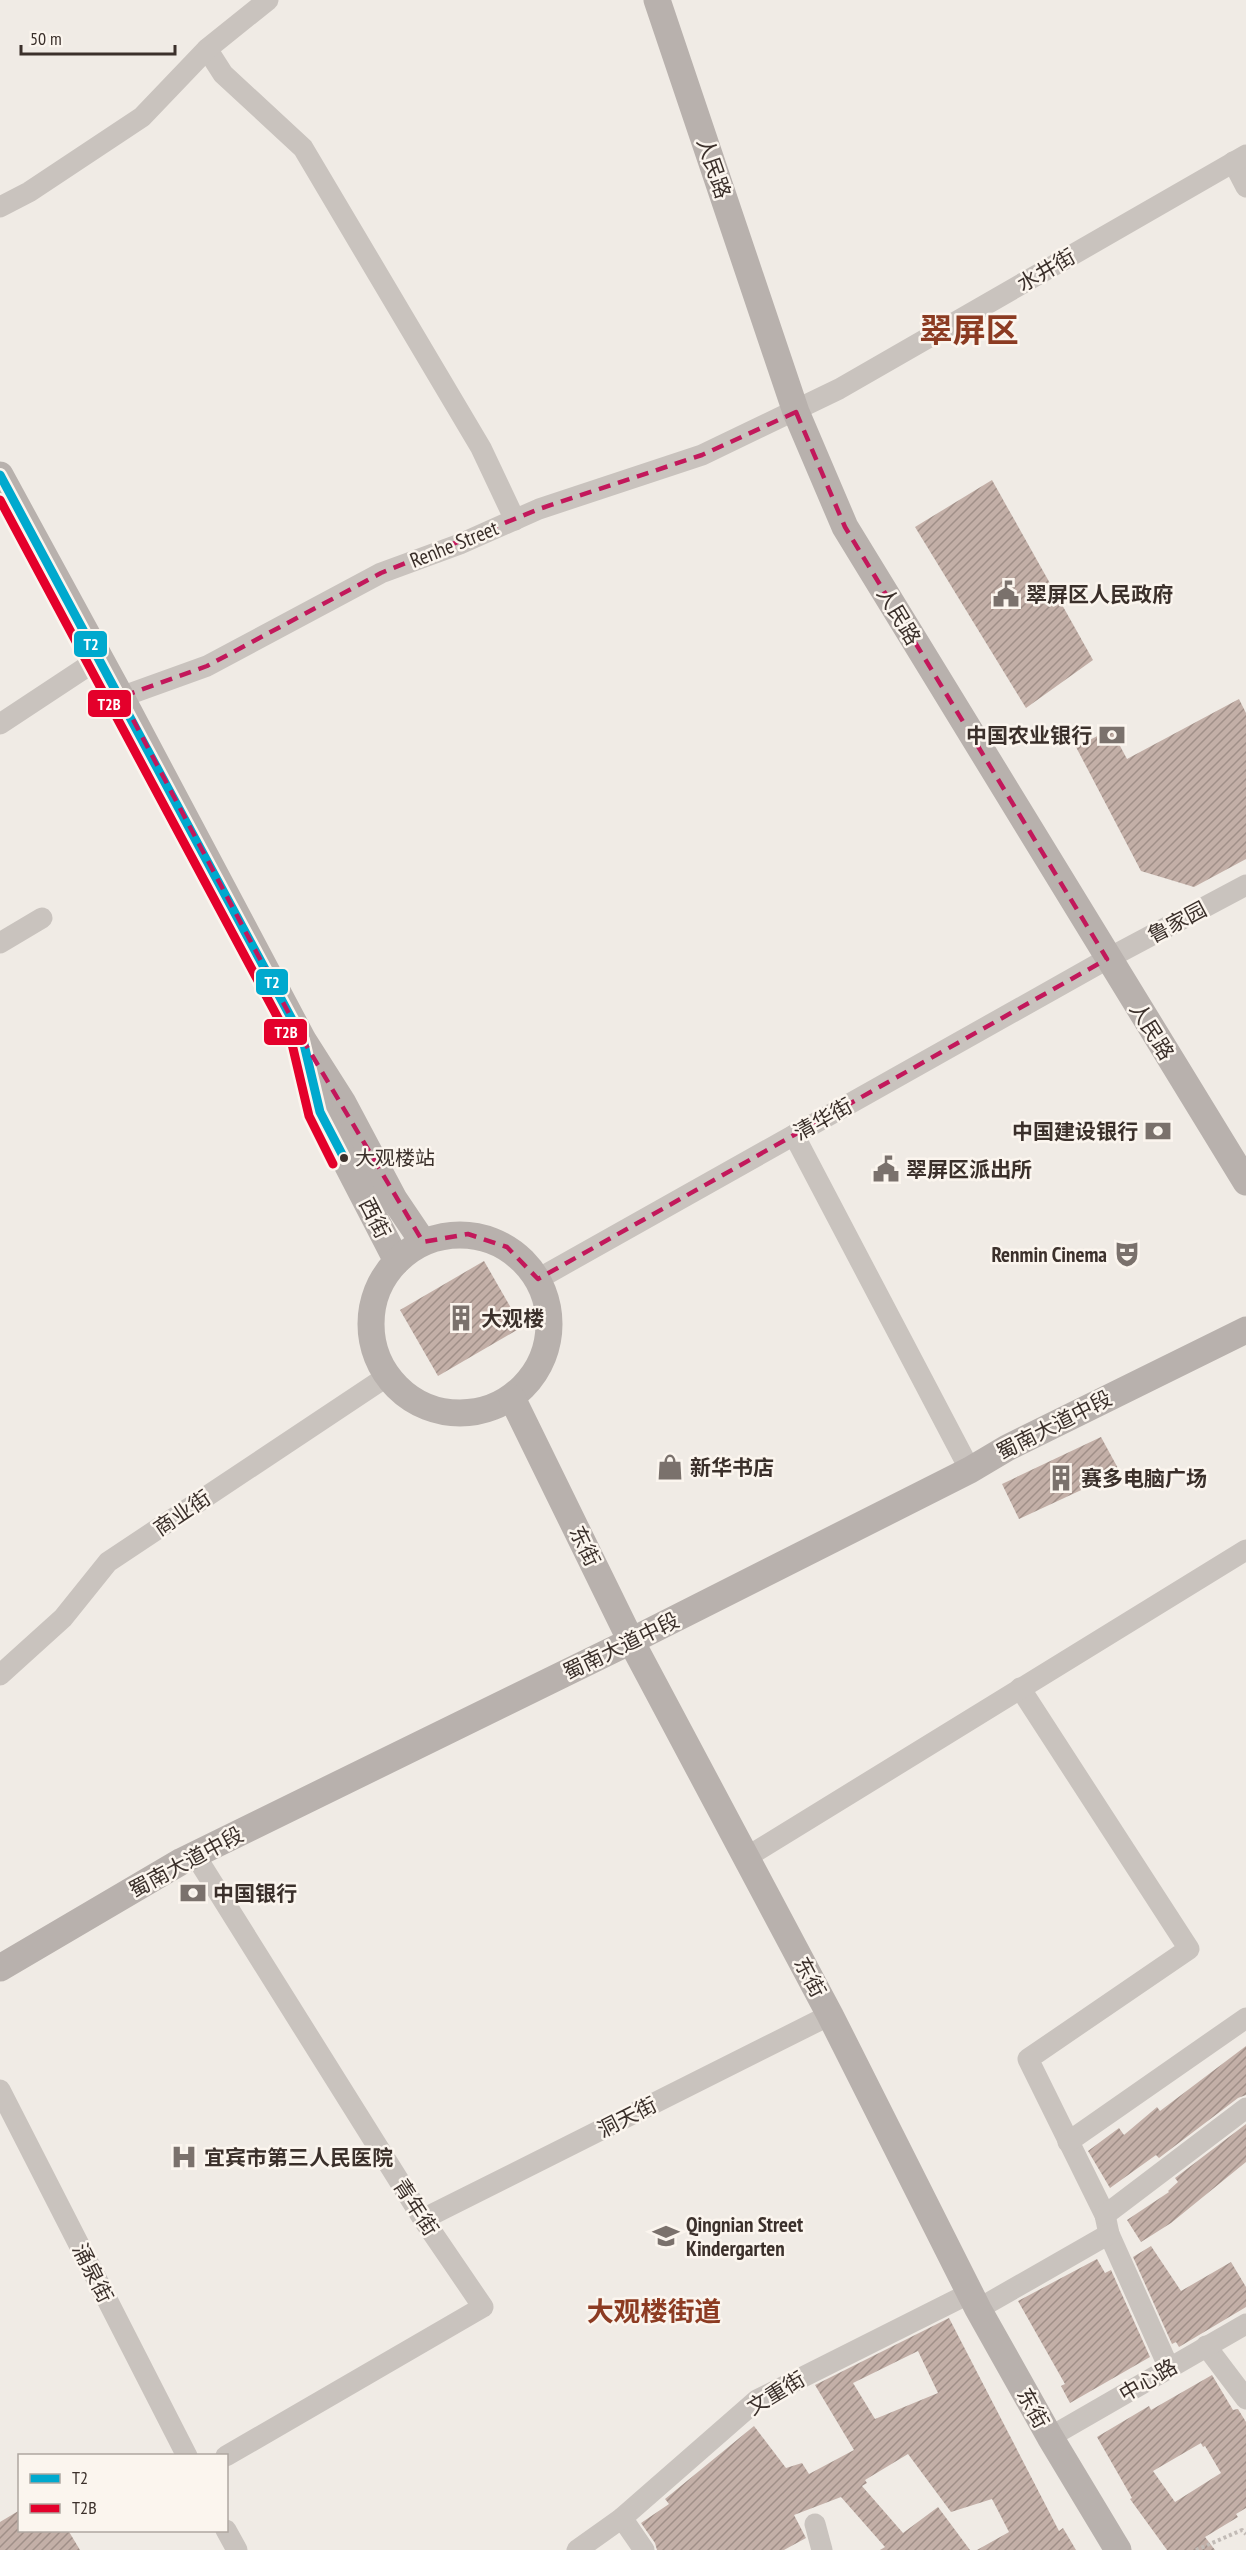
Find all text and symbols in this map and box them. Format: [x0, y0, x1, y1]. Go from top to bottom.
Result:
scale bar [21, 18, 176, 56]
text: 50 m [30, 27, 62, 50]
street label: 人民路 [691, 134, 737, 202]
street label: 水井街 [1012, 243, 1080, 297]
district label: 翠屏区 [920, 308, 1019, 351]
street label: Renhe Street [406, 514, 502, 574]
public building icon: 翠屏区人民政府 [991, 579, 1021, 609]
place label: 翠屏区人民政府 [1026, 581, 1173, 608]
street label: 人民路 [871, 582, 927, 650]
line badge: T2 [73, 630, 108, 658]
text: T2 [83, 634, 99, 654]
line badge: T2B [87, 689, 132, 718]
text: T2B [97, 694, 121, 714]
bank icon: 中国农业银行 [1097, 720, 1127, 750]
place label: 中国农业银行 [966, 722, 1092, 749]
street label: 鲁家园 [1143, 895, 1211, 949]
line badge: T2 [255, 968, 289, 996]
text: T2 [264, 972, 280, 992]
street label: 人民路 [1124, 997, 1180, 1065]
line badge: T2B [263, 1018, 308, 1046]
text: T2B [274, 1022, 298, 1042]
street label: 清华街 [789, 1092, 857, 1146]
bank icon: 中国建设银行 [1143, 1116, 1173, 1146]
place label: 中国建设银行 [1012, 1118, 1138, 1145]
place label: 大观楼站 [355, 1145, 435, 1171]
marker: 大观楼站 [338, 1152, 350, 1164]
public building icon: 翠屏区派出所 [871, 1154, 901, 1184]
place label: 翠屏区派出所 [906, 1156, 1032, 1183]
street label: 西街 [353, 1193, 397, 1243]
theatre icon: Renmin Cinema [1112, 1239, 1142, 1269]
place label: Renmin Cinema [991, 1241, 1107, 1268]
building icon: 大观楼 [446, 1303, 476, 1333]
place label: 大观楼 [481, 1305, 544, 1332]
street label: 蜀南大道中段 [992, 1384, 1116, 1466]
shop icon: 新华书店 [655, 1452, 685, 1482]
place label: 新华书店 [690, 1454, 774, 1481]
building icon: 赛多电脑广场 [1046, 1463, 1076, 1493]
place label: 赛多电脑广场 [1081, 1465, 1207, 1492]
street label: 商业街 [148, 1484, 216, 1542]
street label: 东街 [564, 1521, 606, 1571]
street label: 蜀南大道中段 [558, 1606, 684, 1686]
street label: 蜀南大道中段 [124, 1821, 248, 1903]
bank icon: 中国银行 [178, 1878, 208, 1908]
place label: 中国银行 [213, 1880, 297, 1907]
street label: 东街 [788, 1952, 832, 2002]
street label: 洞天街 [593, 2091, 661, 2143]
hospital icon: 宜宾市第三人民医院 [169, 2142, 199, 2172]
place label: 宜宾市第三人民医院 [204, 2144, 393, 2171]
street label: 青年街 [388, 2173, 444, 2241]
place label: Qingnian Street Kindergarten [686, 2211, 803, 2262]
school or university icon: Qingnian Street Kindergarten [651, 2221, 681, 2251]
street label: 涌泉街 [67, 2239, 119, 2307]
district label: 大观楼街道 [587, 2294, 722, 2328]
street label: 中心路 [1114, 2353, 1182, 2407]
street label: 文重街 [742, 2365, 810, 2421]
street label: 东街 [1011, 2383, 1055, 2433]
legend [18, 2454, 228, 2532]
text: T2 [72, 2466, 88, 2489]
text: T2B [72, 2496, 97, 2519]

